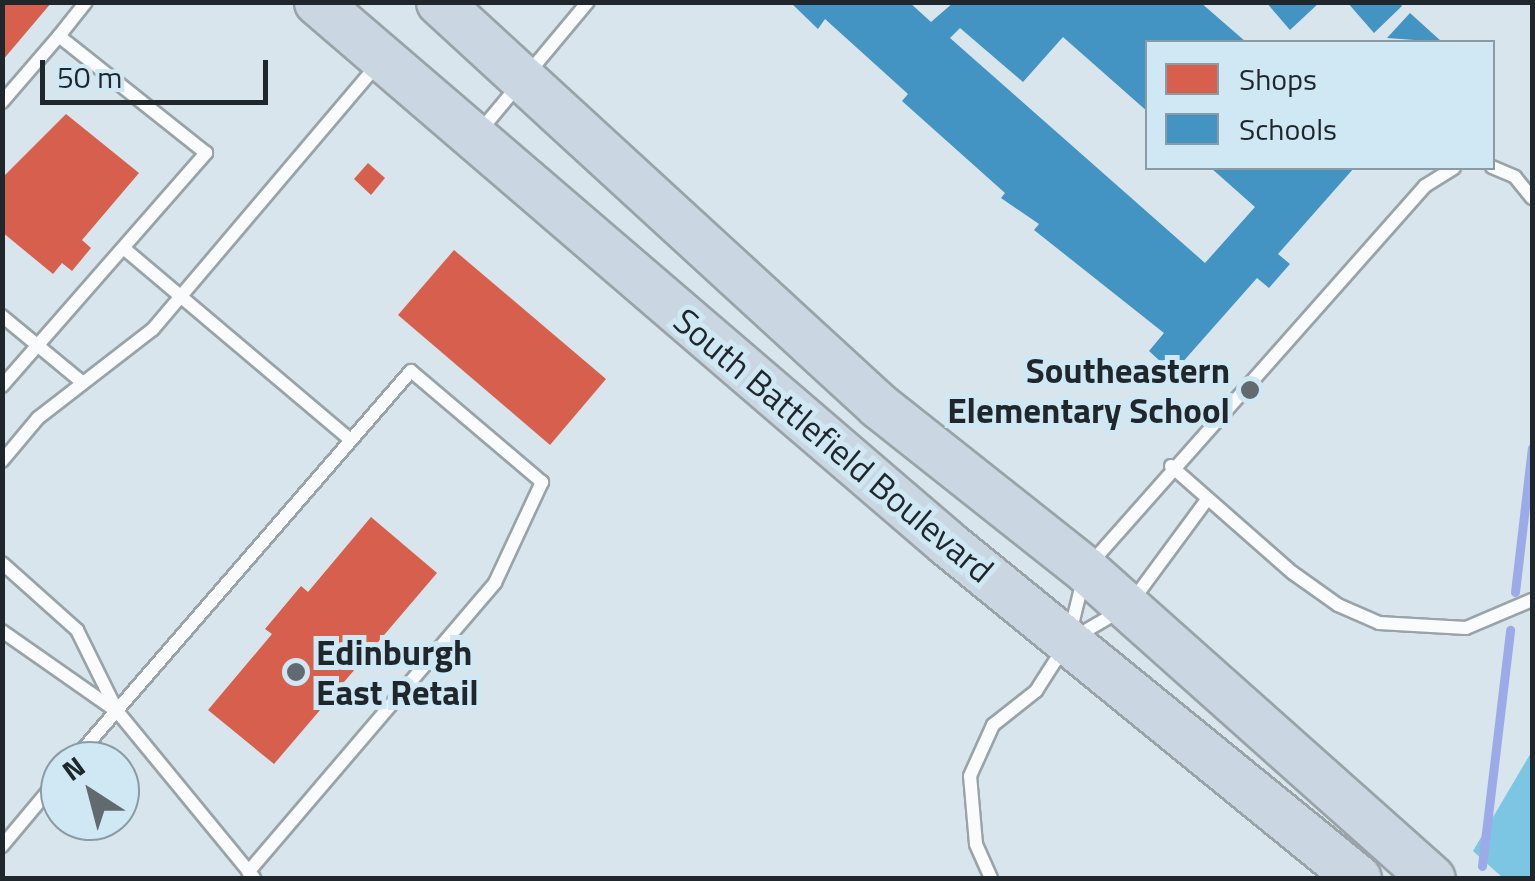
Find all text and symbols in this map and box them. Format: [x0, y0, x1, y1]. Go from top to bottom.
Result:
scale bar [45, 40, 272, 102]
legend [1145, 40, 1495, 170]
text: 50 m [57, 54, 122, 100]
text: Shops [1239, 56, 1317, 102]
text: Schools [1239, 106, 1337, 152]
street label: South Battlefield Boulevard [666, 299, 1002, 591]
place label: Southeastern Elementary School [947, 349, 1230, 431]
marker: Southeastern Elementary School [1239, 379, 1261, 401]
place label: Edinburgh East Retail [316, 631, 479, 713]
marker: Edinburgh East Retail [285, 661, 307, 683]
north arrow [40, 741, 140, 841]
text: N [53, 745, 94, 791]

